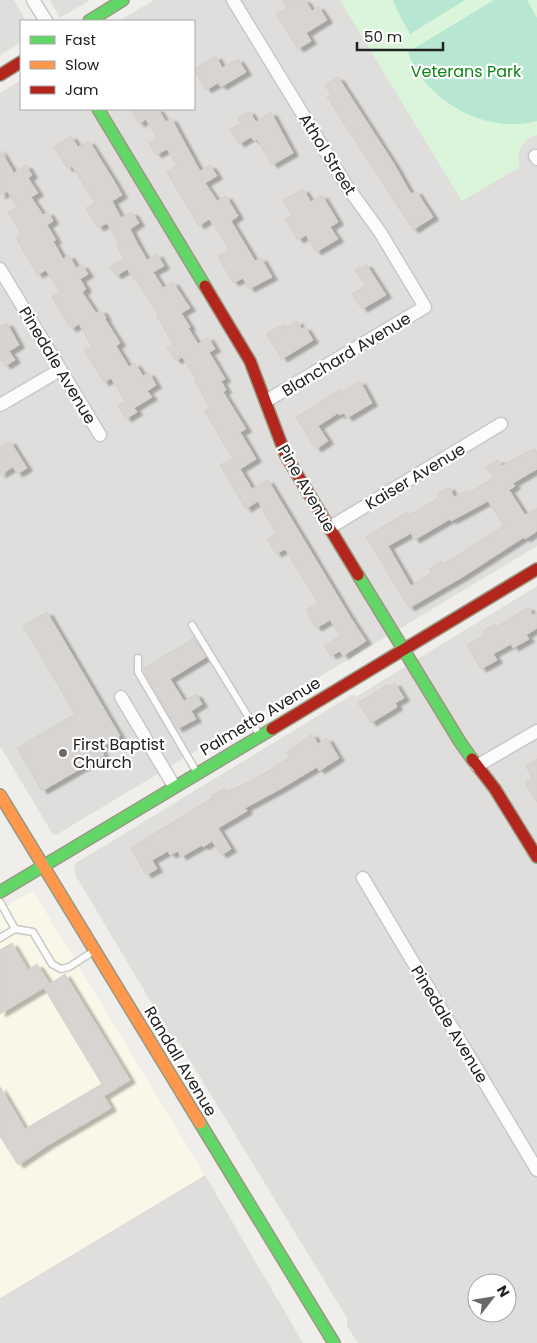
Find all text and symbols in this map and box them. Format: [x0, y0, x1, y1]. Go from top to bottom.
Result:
legend [20, 20, 195, 110]
scale bar [357, 20, 443, 52]
text: 50 m [364, 26, 402, 47]
text: Fast [65, 29, 96, 50]
text: Slow [65, 54, 100, 75]
park label: Veterans Park [411, 60, 522, 83]
text: Jam [65, 79, 99, 100]
street label: Athol Street [293, 109, 362, 200]
street label: Pinedale Avenue [13, 302, 102, 428]
street label: Blanchard Avenue [277, 307, 415, 402]
street label: Kaiser Avenue [361, 437, 470, 515]
street label: Pine Avenue [272, 440, 341, 536]
street label: Palmetto Avenue [196, 671, 325, 761]
place label: First Baptist Church [73, 733, 165, 774]
marker: First Baptist Church [57, 747, 69, 759]
street label: Pinedale Avenue [405, 961, 494, 1087]
street label: Randall Avenue [139, 1002, 223, 1121]
north arrow [467, 1273, 517, 1323]
text: N [492, 1282, 514, 1301]

